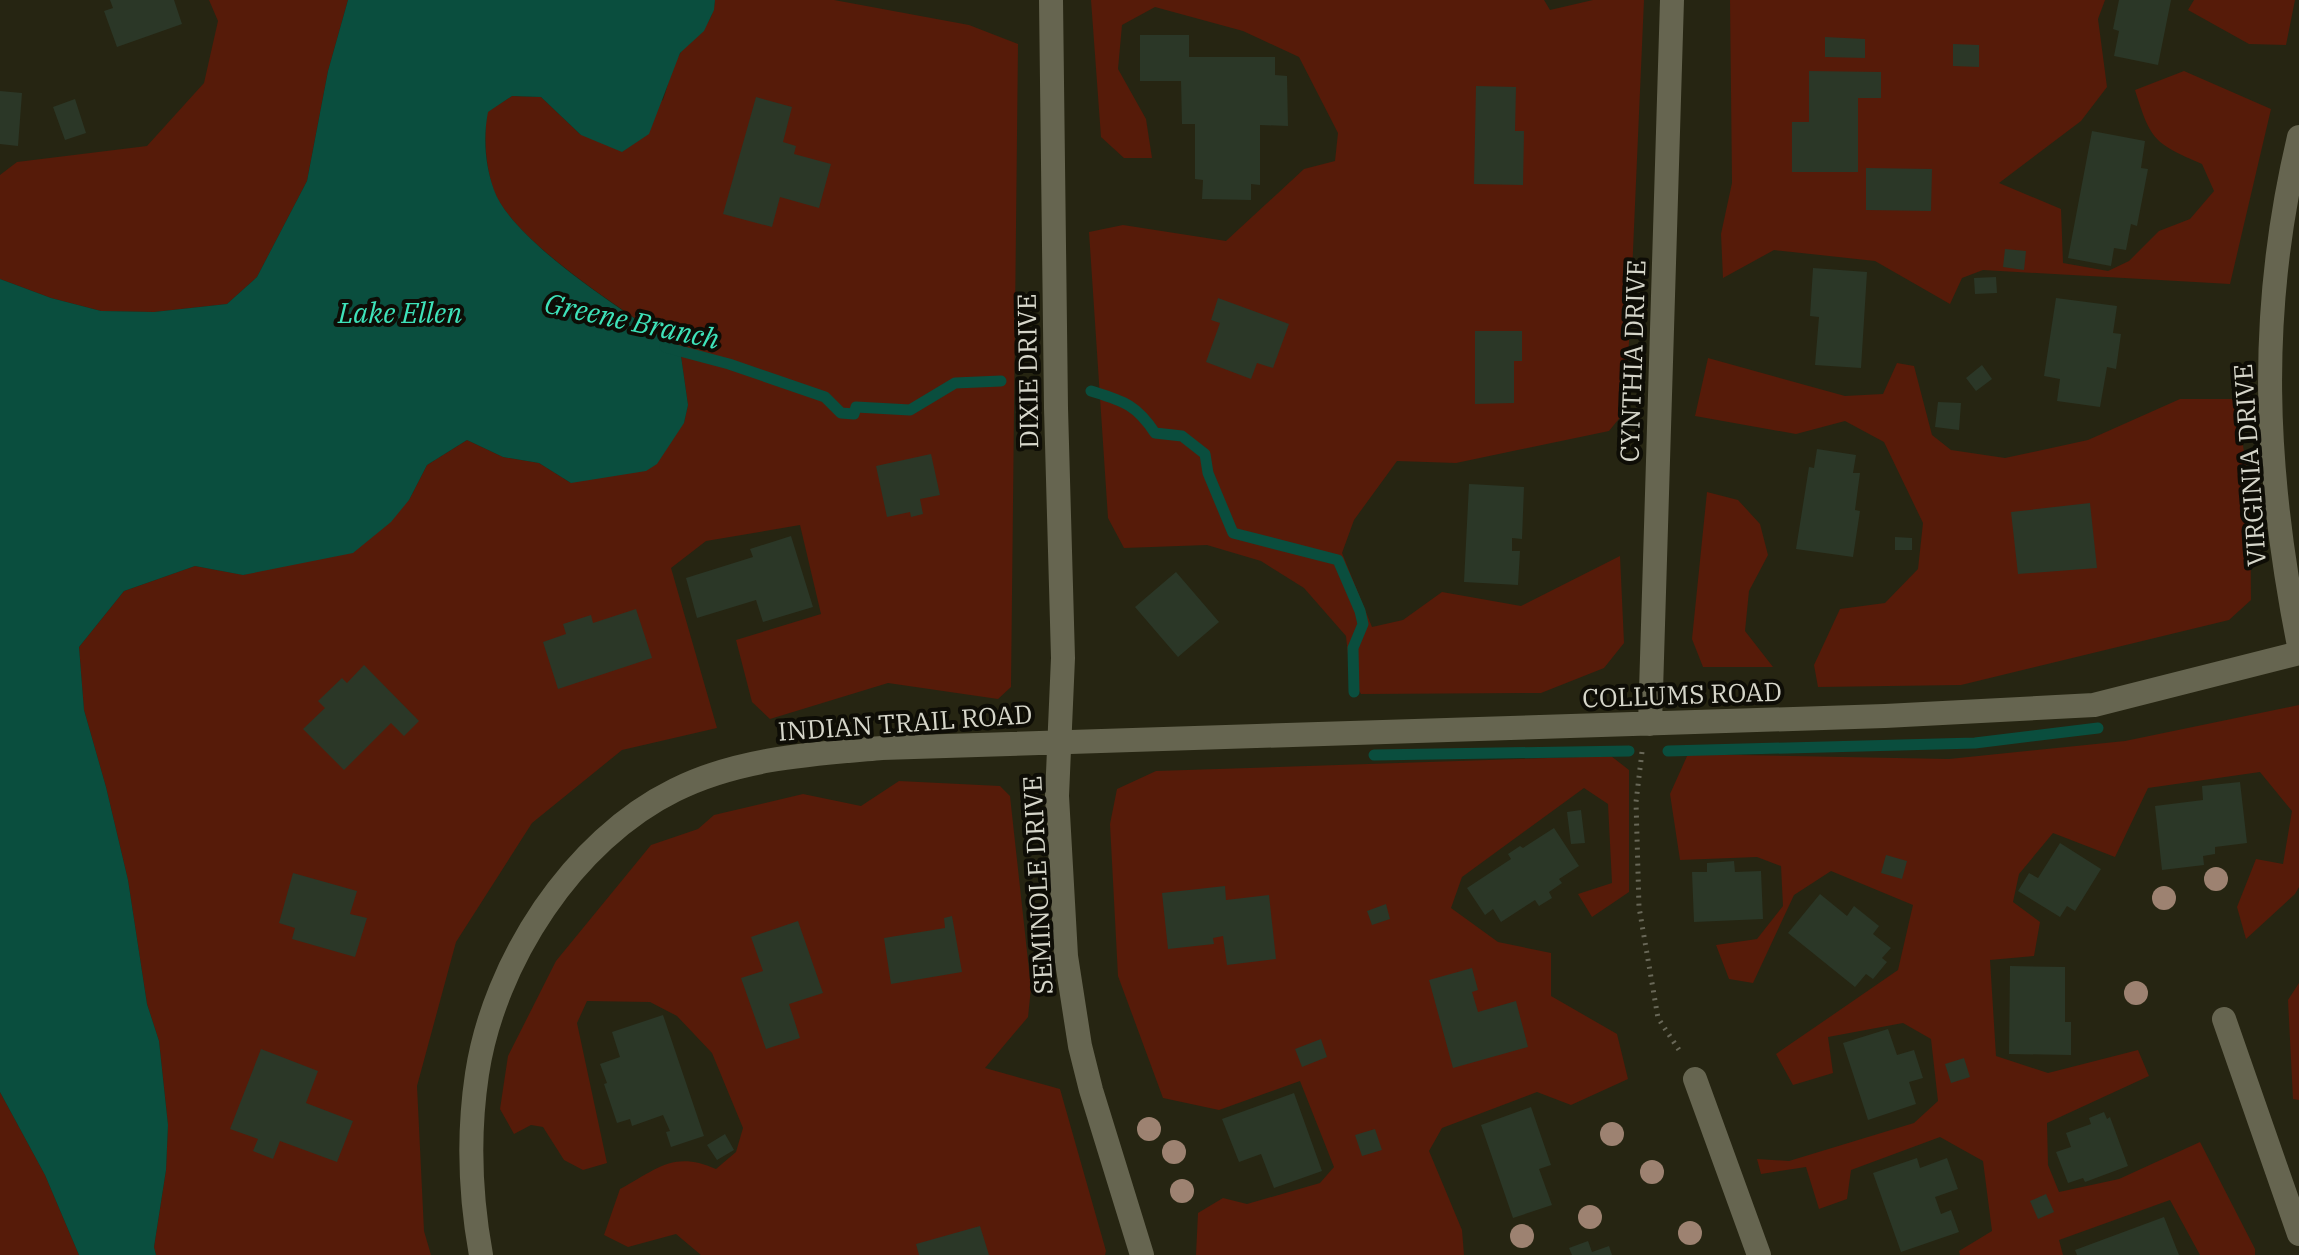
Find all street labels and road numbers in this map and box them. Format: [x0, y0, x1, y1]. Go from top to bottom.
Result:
street label: CYNTHIA DRIVE [1611, 259, 1653, 463]
street label: DIXIE DRIVE [1009, 293, 1045, 449]
street label: VIRGINIA DRIVE [2225, 363, 2273, 568]
street label: COLLUMS ROAD [1582, 674, 1782, 714]
street label: INDIAN TRAIL ROAD [777, 696, 1033, 748]
street label: SEMINOLE DRIVE [1014, 775, 1060, 995]

